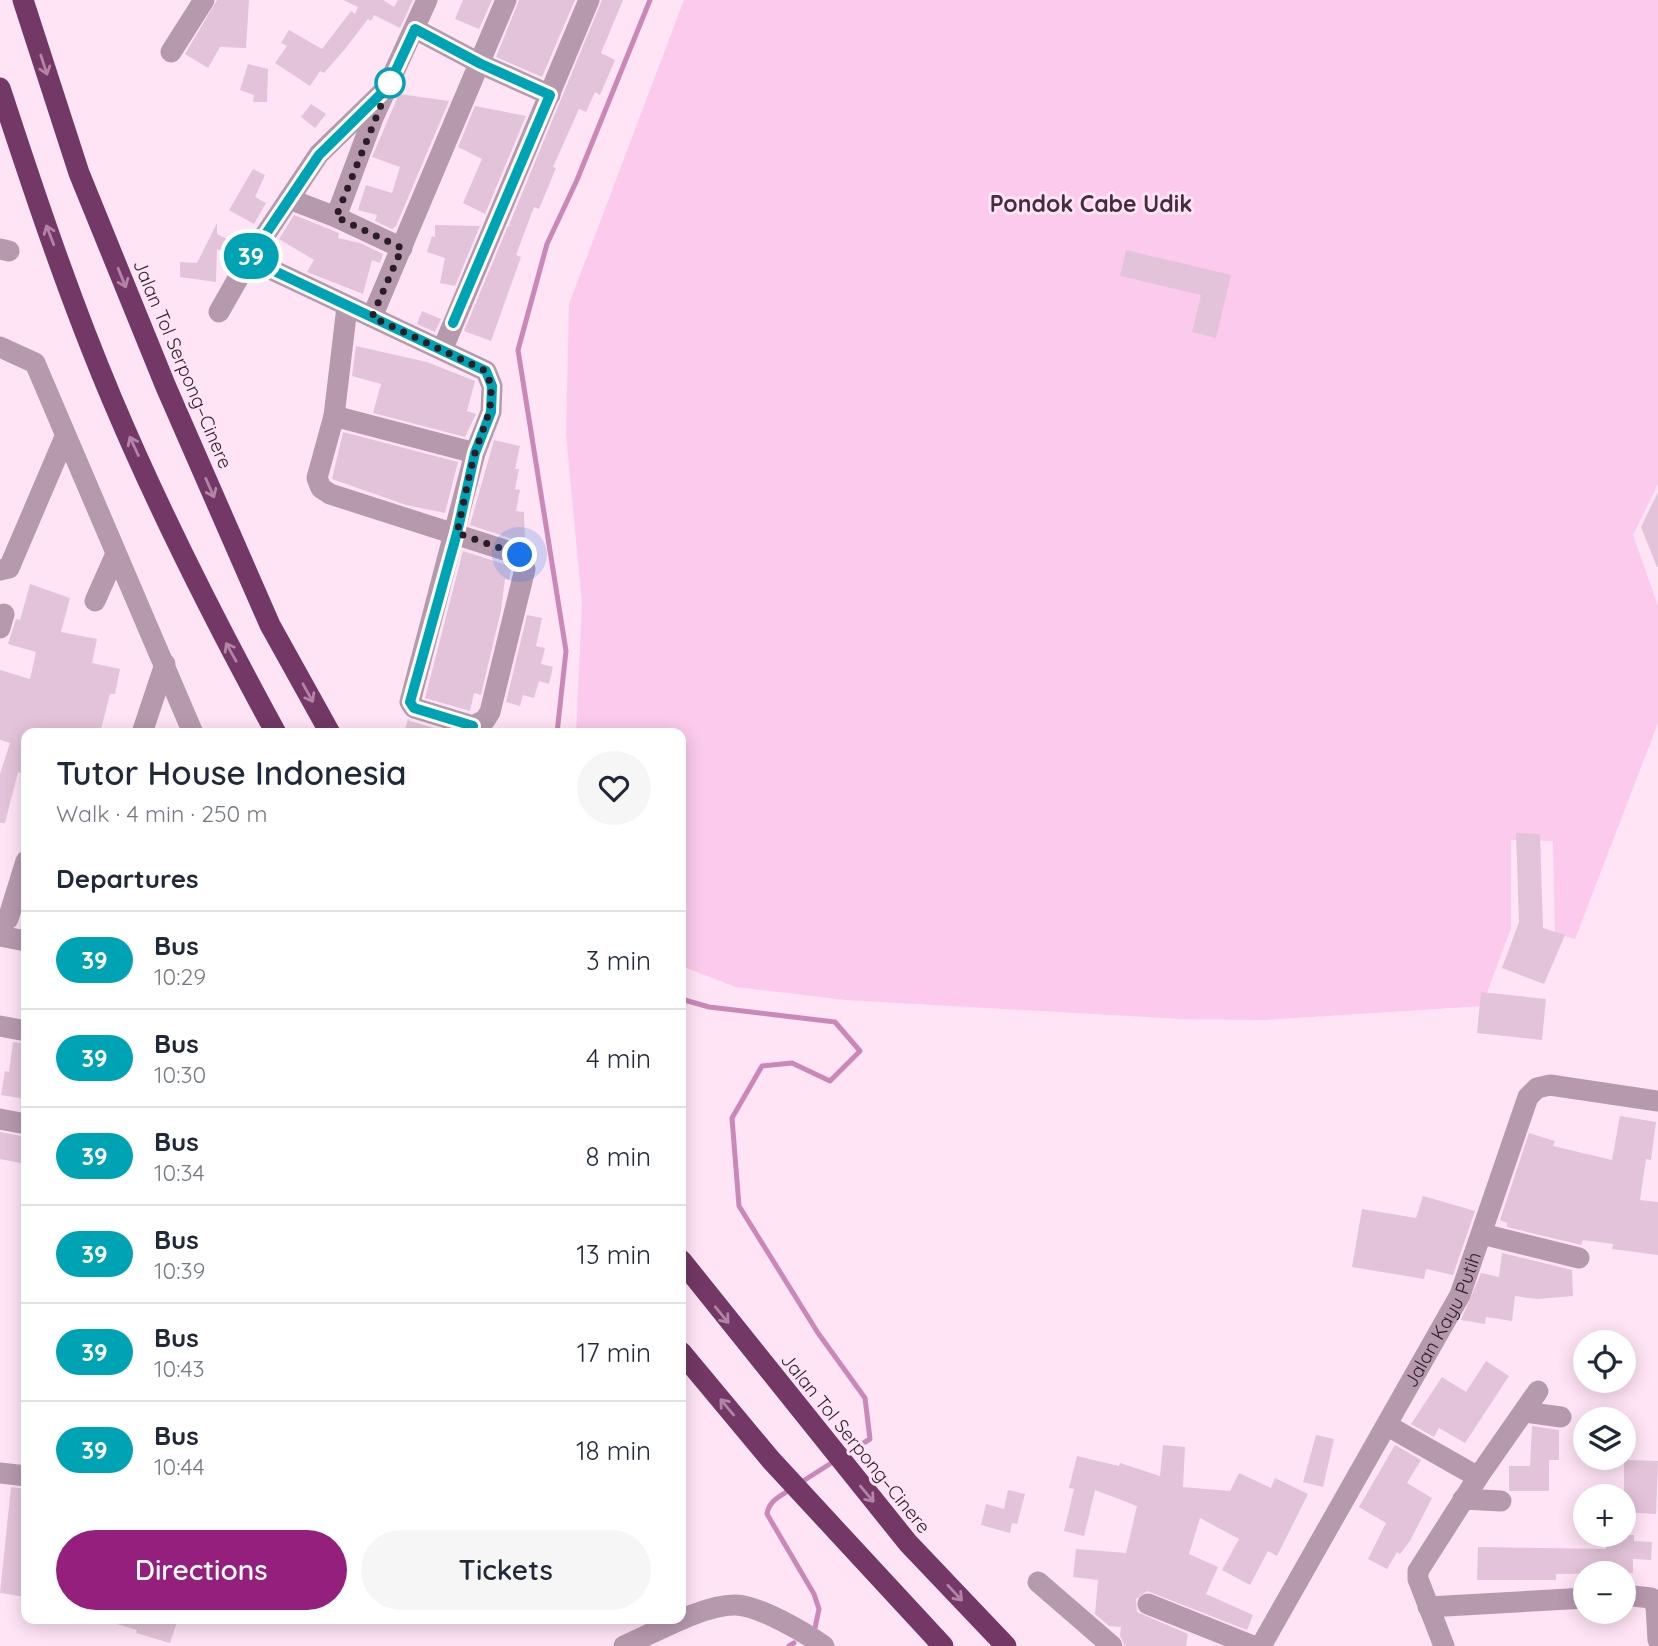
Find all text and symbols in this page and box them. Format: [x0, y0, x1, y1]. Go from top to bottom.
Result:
one-way arrow [38, 54, 51, 76]
unlabelled marker [375, 68, 405, 98]
district label: Pondok Cabe Udik [990, 189, 1192, 218]
one-way arrow [43, 225, 55, 247]
line badge: 39 [219, 233, 282, 279]
text: 39 [238, 241, 264, 271]
street label: Jalan Tol Serpong–Cinere [128, 256, 238, 472]
one-way arrow [116, 267, 129, 289]
one-way arrow [127, 436, 140, 457]
one-way arrow [204, 477, 217, 498]
your location [502, 537, 537, 572]
one-way arrow [224, 642, 238, 663]
one-way arrow [302, 682, 315, 703]
button: heart [577, 751, 651, 825]
text: Tutor House Indonesia [56, 752, 407, 793]
text: Walk · 4 min · 250 m [56, 799, 267, 828]
text: Departures [56, 862, 199, 895]
text: Bus [154, 929, 199, 962]
text: 3 min [586, 944, 651, 977]
text: 39 [81, 945, 108, 975]
text: 10:29 [154, 962, 206, 991]
text: Bus [154, 1027, 199, 1060]
text: 4 min [586, 1042, 651, 1075]
text: 39 [81, 1043, 108, 1073]
text: 10:30 [154, 1060, 206, 1089]
text: Bus [154, 1125, 199, 1158]
text: 8 min [586, 1140, 651, 1173]
text: 39 [81, 1141, 108, 1171]
text: 10:34 [154, 1158, 205, 1187]
text: Bus [154, 1223, 199, 1256]
text: 13 min [576, 1238, 651, 1271]
text: 39 [81, 1239, 108, 1269]
street label: Jalan Kayu Putih [1398, 1249, 1486, 1391]
text: 10:39 [154, 1256, 205, 1285]
one-way arrow [714, 1305, 729, 1323]
text: Bus [154, 1321, 199, 1354]
map controls [1573, 1330, 1636, 1624]
button: locate [1573, 1330, 1636, 1393]
text: 17 min [577, 1336, 651, 1369]
text: 39 [81, 1337, 108, 1367]
street label: Jalan Tol Serpong–Cinere [776, 1348, 936, 1538]
text: 10:43 [154, 1354, 205, 1383]
one-way arrow [719, 1399, 735, 1417]
button: layers [1573, 1407, 1636, 1470]
text: Bus [154, 1419, 199, 1452]
text: 18 min [576, 1434, 651, 1467]
text: 39 [81, 1435, 108, 1465]
text: 10:44 [154, 1452, 205, 1481]
button: + [1573, 1484, 1636, 1547]
one-way arrow [859, 1485, 875, 1503]
button: Directions [56, 1530, 347, 1610]
button: Tickets [361, 1530, 651, 1610]
button: − [1573, 1561, 1636, 1624]
one-way arrow [946, 1584, 963, 1601]

